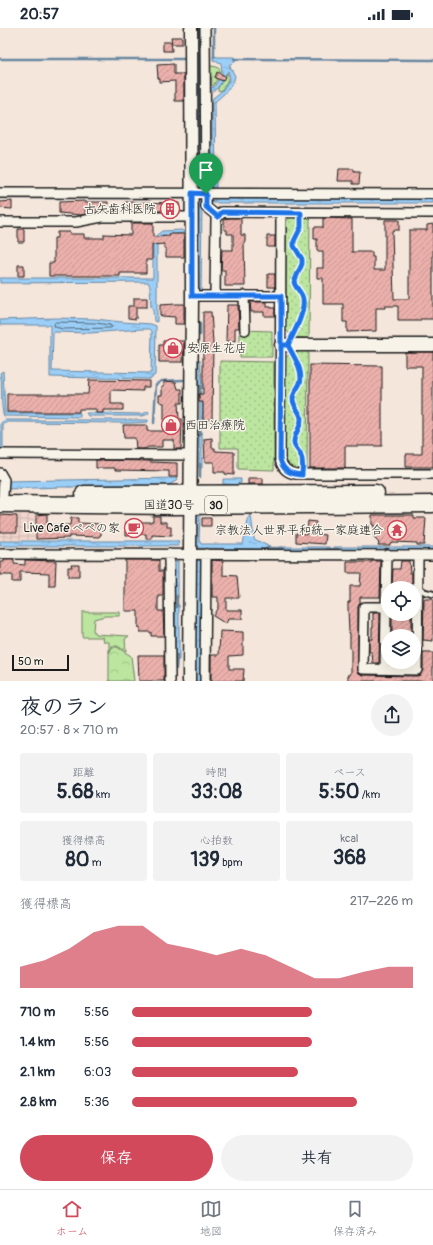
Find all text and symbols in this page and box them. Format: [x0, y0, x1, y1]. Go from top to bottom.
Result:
text: 20:57 [20, 5, 59, 24]
pin [189, 153, 223, 194]
icon: arrive [195, 159, 217, 181]
building icon: 古矢歯科医院 [159, 198, 181, 220]
place label: 古矢歯科医院 [84, 202, 156, 217]
shop icon: 安原生花店 [162, 337, 184, 359]
place label: 安原生花店 [187, 341, 247, 356]
shop icon: 西田治療院 [160, 414, 182, 436]
place label: 西田治療院 [185, 418, 245, 433]
road number: 30 [205, 496, 227, 514]
street label: 国道30号 [144, 498, 194, 513]
cafe icon: Live Cafe ペペの家 [123, 517, 145, 539]
temple icon: 宗教法人世界平和統一家庭連合 [386, 519, 408, 541]
place label: Live Cafe ペペの家 [23, 521, 120, 536]
place label: 宗教法人世界平和統一家庭連合 [215, 523, 383, 538]
map controls [381, 581, 421, 669]
button: locate [381, 581, 421, 621]
button: layers [381, 629, 421, 669]
scale bar [12, 653, 69, 672]
text: 50 m [18, 655, 44, 668]
text: 夜のラン [20, 693, 108, 721]
button: share [371, 694, 413, 736]
text: 20:57 · 8 × 710 m [20, 722, 118, 738]
text: 距離 [73, 766, 95, 779]
text: 時間 [206, 766, 228, 779]
text: ペース [333, 766, 366, 779]
text: 5.68 [57, 779, 94, 804]
text: 33:08 [191, 779, 242, 804]
text: 5:50 [319, 779, 359, 804]
text: km [94, 788, 110, 801]
text: /km [359, 788, 380, 801]
text: kcal [341, 832, 358, 845]
text: 獲得標高 [62, 834, 106, 847]
text: 心拍数 [200, 834, 233, 847]
text: 368 [333, 845, 366, 870]
text: 80 [66, 847, 89, 872]
text: 139 [190, 847, 220, 872]
text: m [89, 856, 101, 869]
text: bpm [220, 856, 243, 869]
text: 217–226 m [350, 893, 413, 909]
text: 獲得標高 [20, 896, 72, 912]
text: 710 m [20, 1004, 55, 1020]
text: 5:56 [84, 1004, 109, 1020]
text: 1.4 km [20, 1034, 55, 1050]
text: 5:56 [84, 1034, 109, 1050]
text: 2.1 km [20, 1064, 55, 1080]
text: 6:03 [84, 1064, 111, 1080]
text: 2.8 km [20, 1094, 56, 1110]
text: 5:36 [84, 1094, 109, 1110]
button: 保存 [20, 1135, 213, 1181]
button: 共有 [221, 1135, 413, 1181]
tab: ホーム [56, 1198, 88, 1238]
tab: 地図 [200, 1198, 222, 1238]
tab: 保存済み [333, 1198, 377, 1238]

